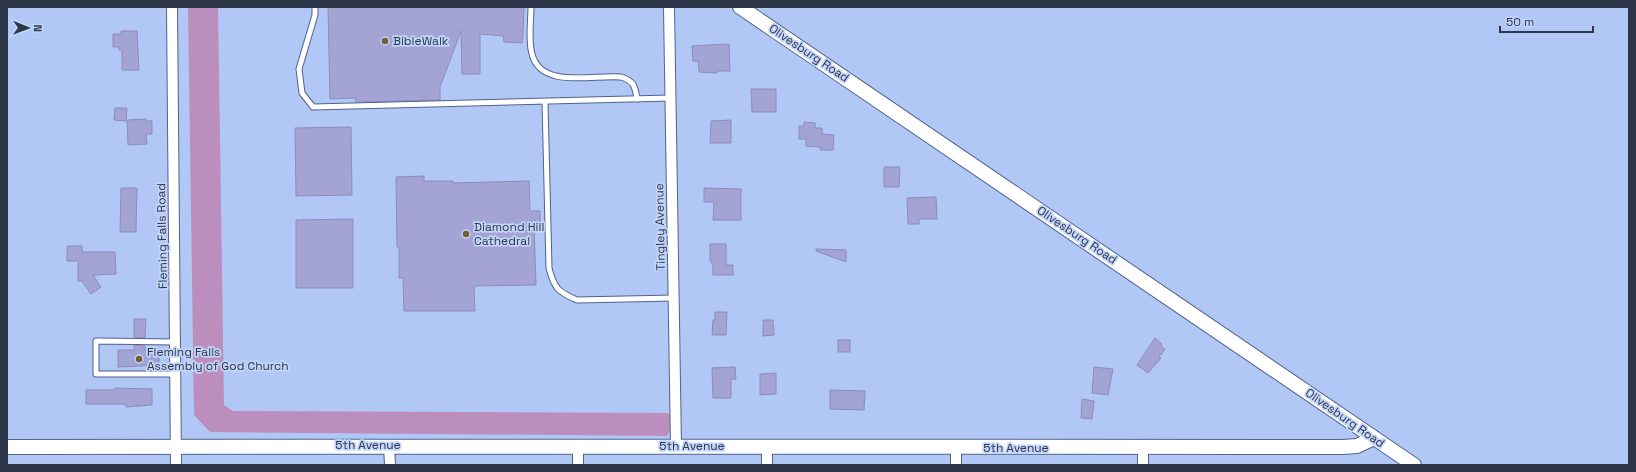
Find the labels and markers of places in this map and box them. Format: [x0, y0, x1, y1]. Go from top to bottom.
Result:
place label: BibleWalk [393, 33, 449, 49]
marker: BibleWalk [380, 36, 390, 46]
place label: Diamond Hill Cathedral [474, 219, 544, 249]
marker: Diamond Hill Cathedral [461, 229, 471, 239]
place label: Fleming Falls Assembly of God Church [147, 344, 289, 374]
marker: Fleming Falls Assembly of God Church [134, 354, 144, 364]

